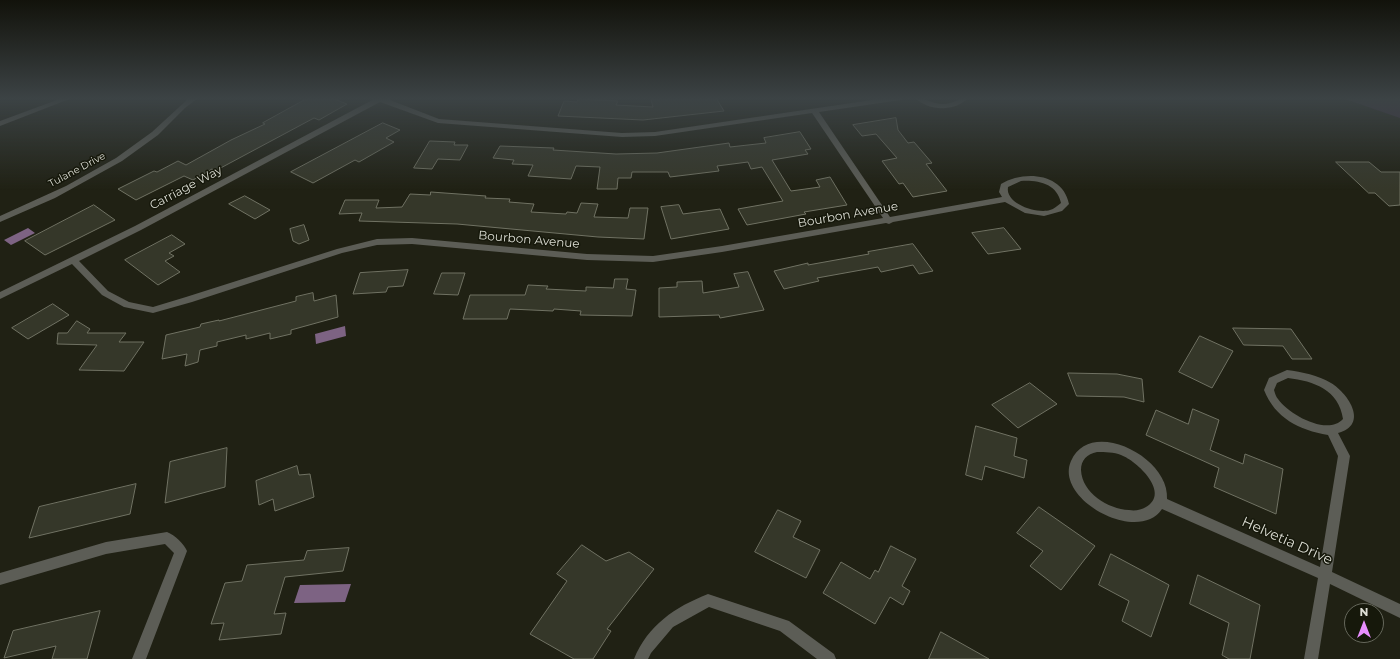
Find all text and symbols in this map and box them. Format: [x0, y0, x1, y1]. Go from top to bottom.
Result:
street label: Tulane Drive [47, 150, 107, 190]
street label: Carriage Way [147, 163, 225, 213]
street label: Bourbon Avenue [797, 199, 899, 231]
street label: Bourbon Avenue [478, 228, 580, 252]
street label: Helvetia Drive [1239, 514, 1335, 568]
north arrow [1344, 603, 1384, 643]
text: N [1360, 605, 1368, 619]

